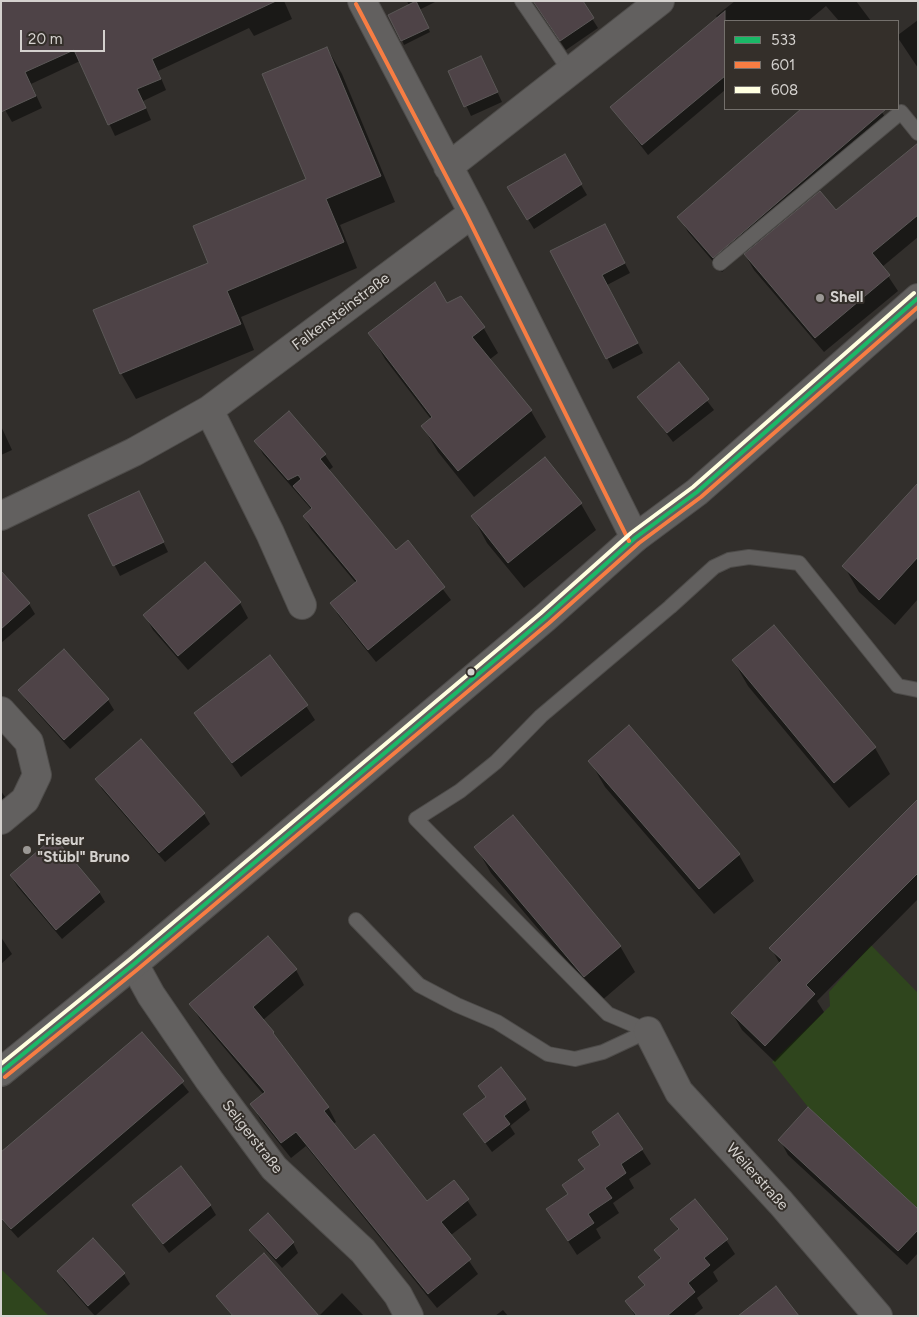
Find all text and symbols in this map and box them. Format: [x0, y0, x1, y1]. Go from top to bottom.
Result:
scale bar [22, 20, 108, 52]
legend [724, 20, 899, 110]
text: 20 m [28, 30, 62, 48]
text: 533 [771, 31, 796, 49]
text: 601 [771, 56, 795, 74]
text: 608 [771, 81, 798, 99]
street label: Falkensteinstraße [289, 269, 393, 355]
place label: Shell [830, 289, 863, 307]
marker: Shell [814, 292, 826, 304]
unlabelled marker [466, 667, 476, 677]
place label: Friseur "Stübl" Bruno [37, 832, 130, 867]
marker: Friseur "Stübl" Bruno [21, 844, 33, 856]
street label: Seligerstraße [218, 1097, 286, 1177]
street label: Weilerstraße [722, 1140, 792, 1214]

